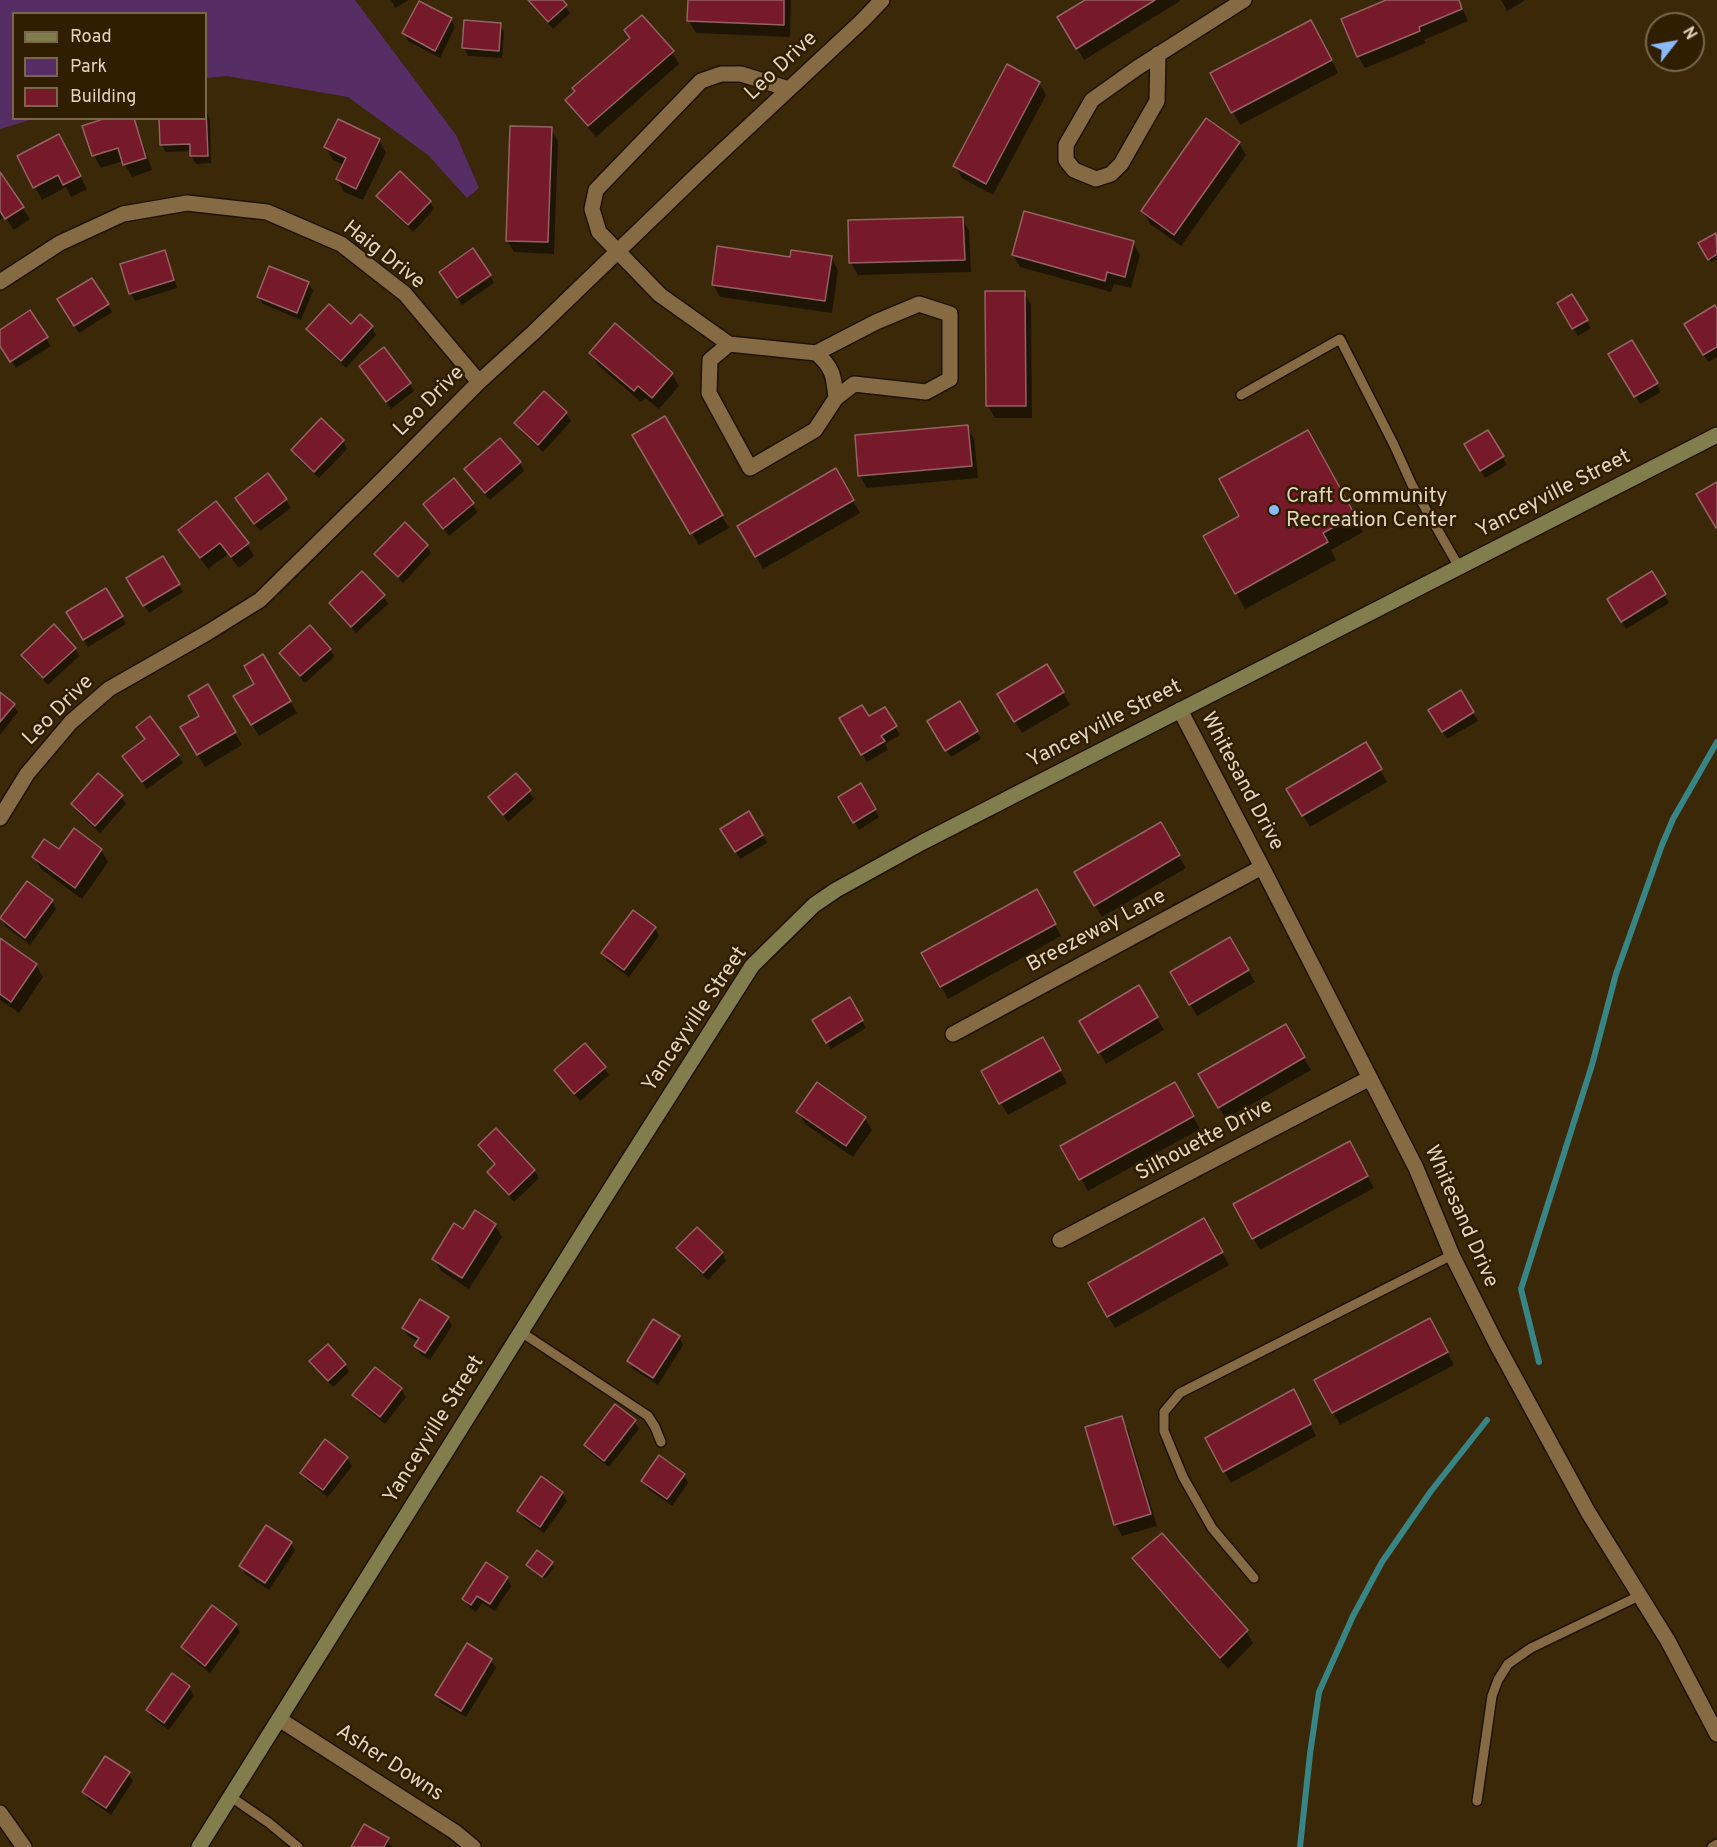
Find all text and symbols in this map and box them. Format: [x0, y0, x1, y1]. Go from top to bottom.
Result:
legend [12, 12, 207, 120]
north arrow [1645, 12, 1705, 72]
text: N [1677, 24, 1700, 44]
text: Road [70, 26, 112, 49]
street label: Leo Drive [741, 27, 823, 107]
text: Park [70, 56, 107, 79]
text: Building [70, 86, 136, 109]
street label: Haig Drive [337, 216, 429, 296]
street label: Leo Drive [389, 361, 471, 443]
street label: Yanceyville Street [1473, 445, 1635, 545]
place label: Craft Community Recreation Center [1286, 485, 1457, 535]
marker: Craft Community Recreation Center [1267, 503, 1281, 517]
street label: Leo Drive [18, 670, 100, 752]
street label: Yanceyville Street [1024, 675, 1186, 775]
street label: Whitesand Drive [1194, 708, 1288, 856]
street label: Breezeway Lane [1023, 885, 1171, 979]
street label: Yanceyville Street [638, 943, 754, 1097]
street label: Silhouette Drive [1132, 1094, 1278, 1188]
street label: Whitesand Drive [1417, 1142, 1503, 1292]
street label: Yanceyville Street [379, 1351, 491, 1509]
street label: Asher Downs [331, 1720, 447, 1808]

